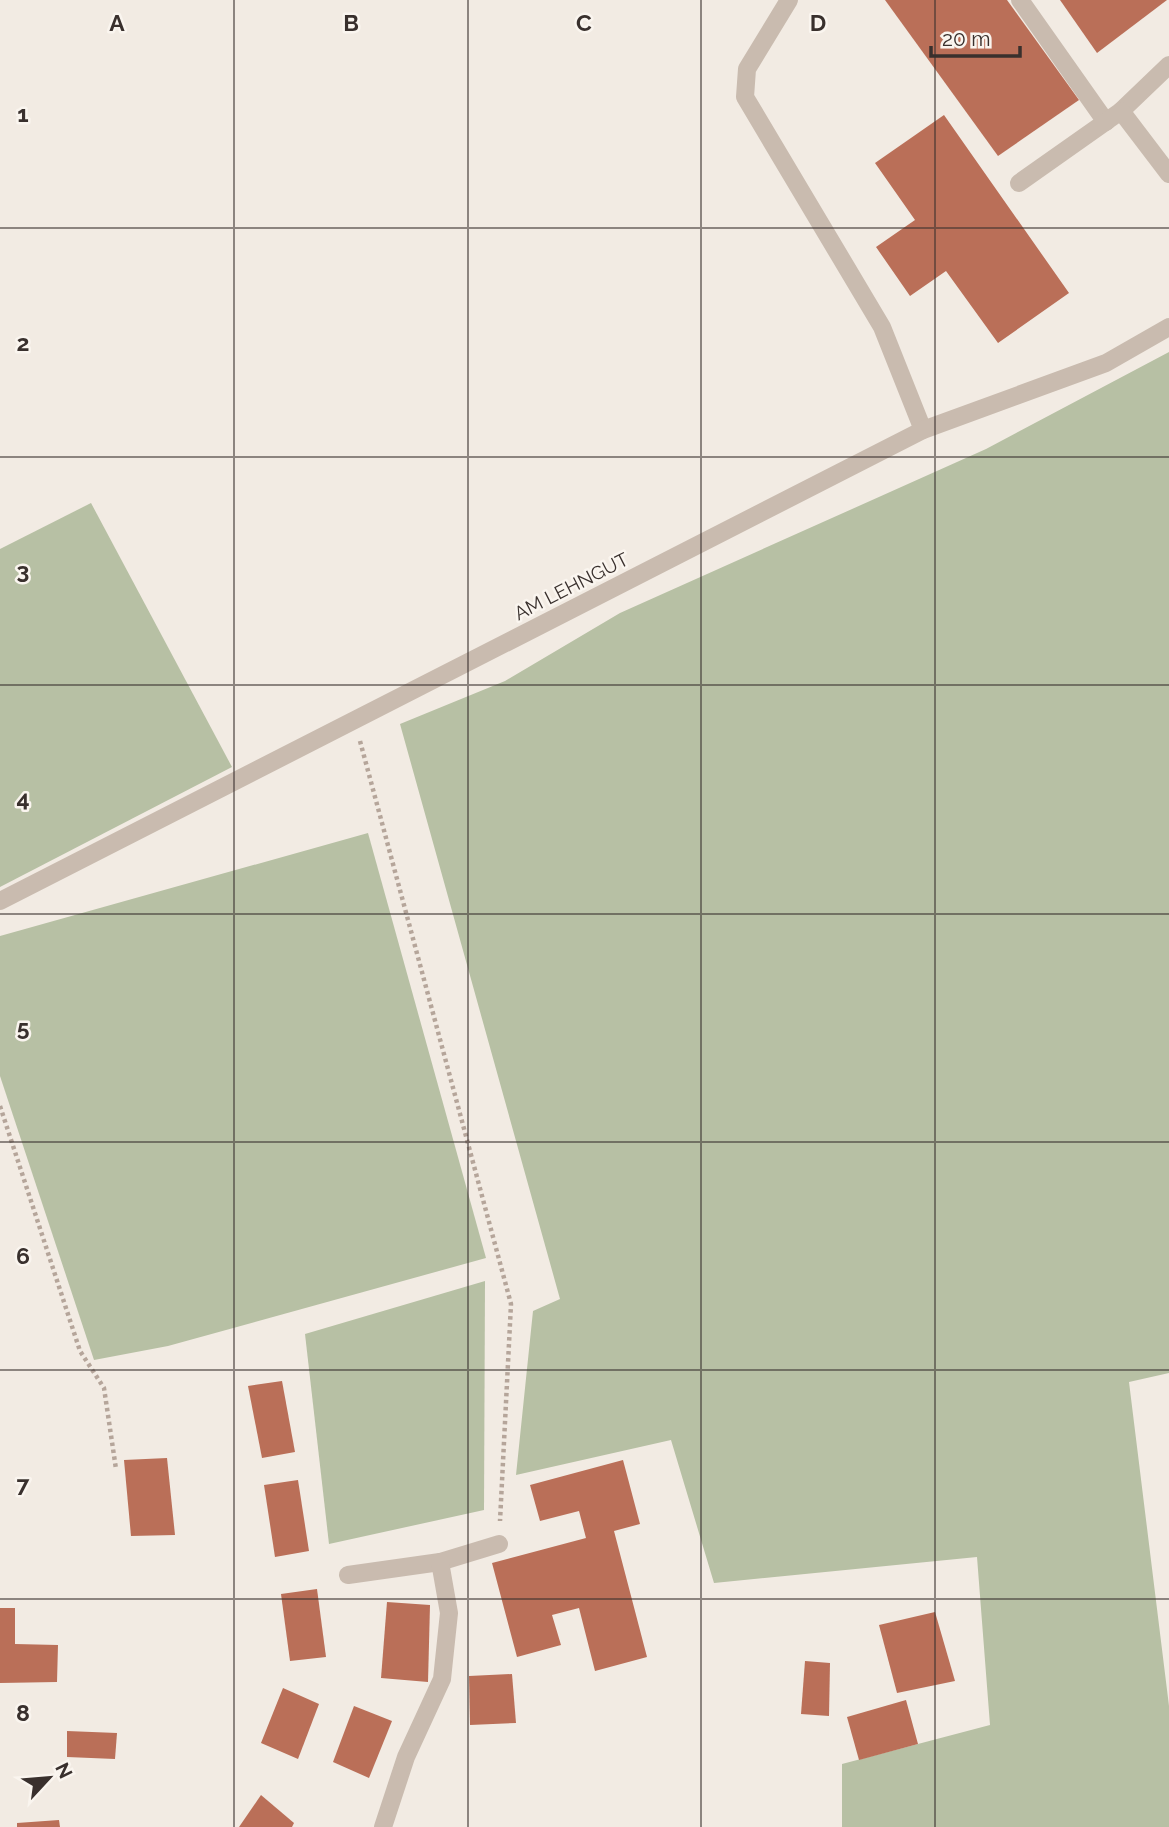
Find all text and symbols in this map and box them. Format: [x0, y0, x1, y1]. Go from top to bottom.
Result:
text: A [109, 9, 125, 36]
text: B [343, 9, 359, 36]
text: C [576, 9, 592, 36]
text: D [810, 9, 826, 36]
scale bar [931, 14, 1020, 58]
text: 20 m [942, 26, 990, 51]
text: 1 [17, 100, 29, 127]
text: 2 [17, 329, 29, 356]
street label: AM LEHNGUT [510, 548, 632, 624]
text: 3 [17, 557, 29, 584]
text: 4 [16, 785, 30, 812]
text: 5 [17, 1014, 30, 1041]
text: 6 [16, 1242, 30, 1269]
text: 7 [17, 1470, 30, 1497]
text: 8 [16, 1699, 30, 1726]
north arrow [14, 1743, 84, 1813]
text: N [51, 1759, 77, 1782]

